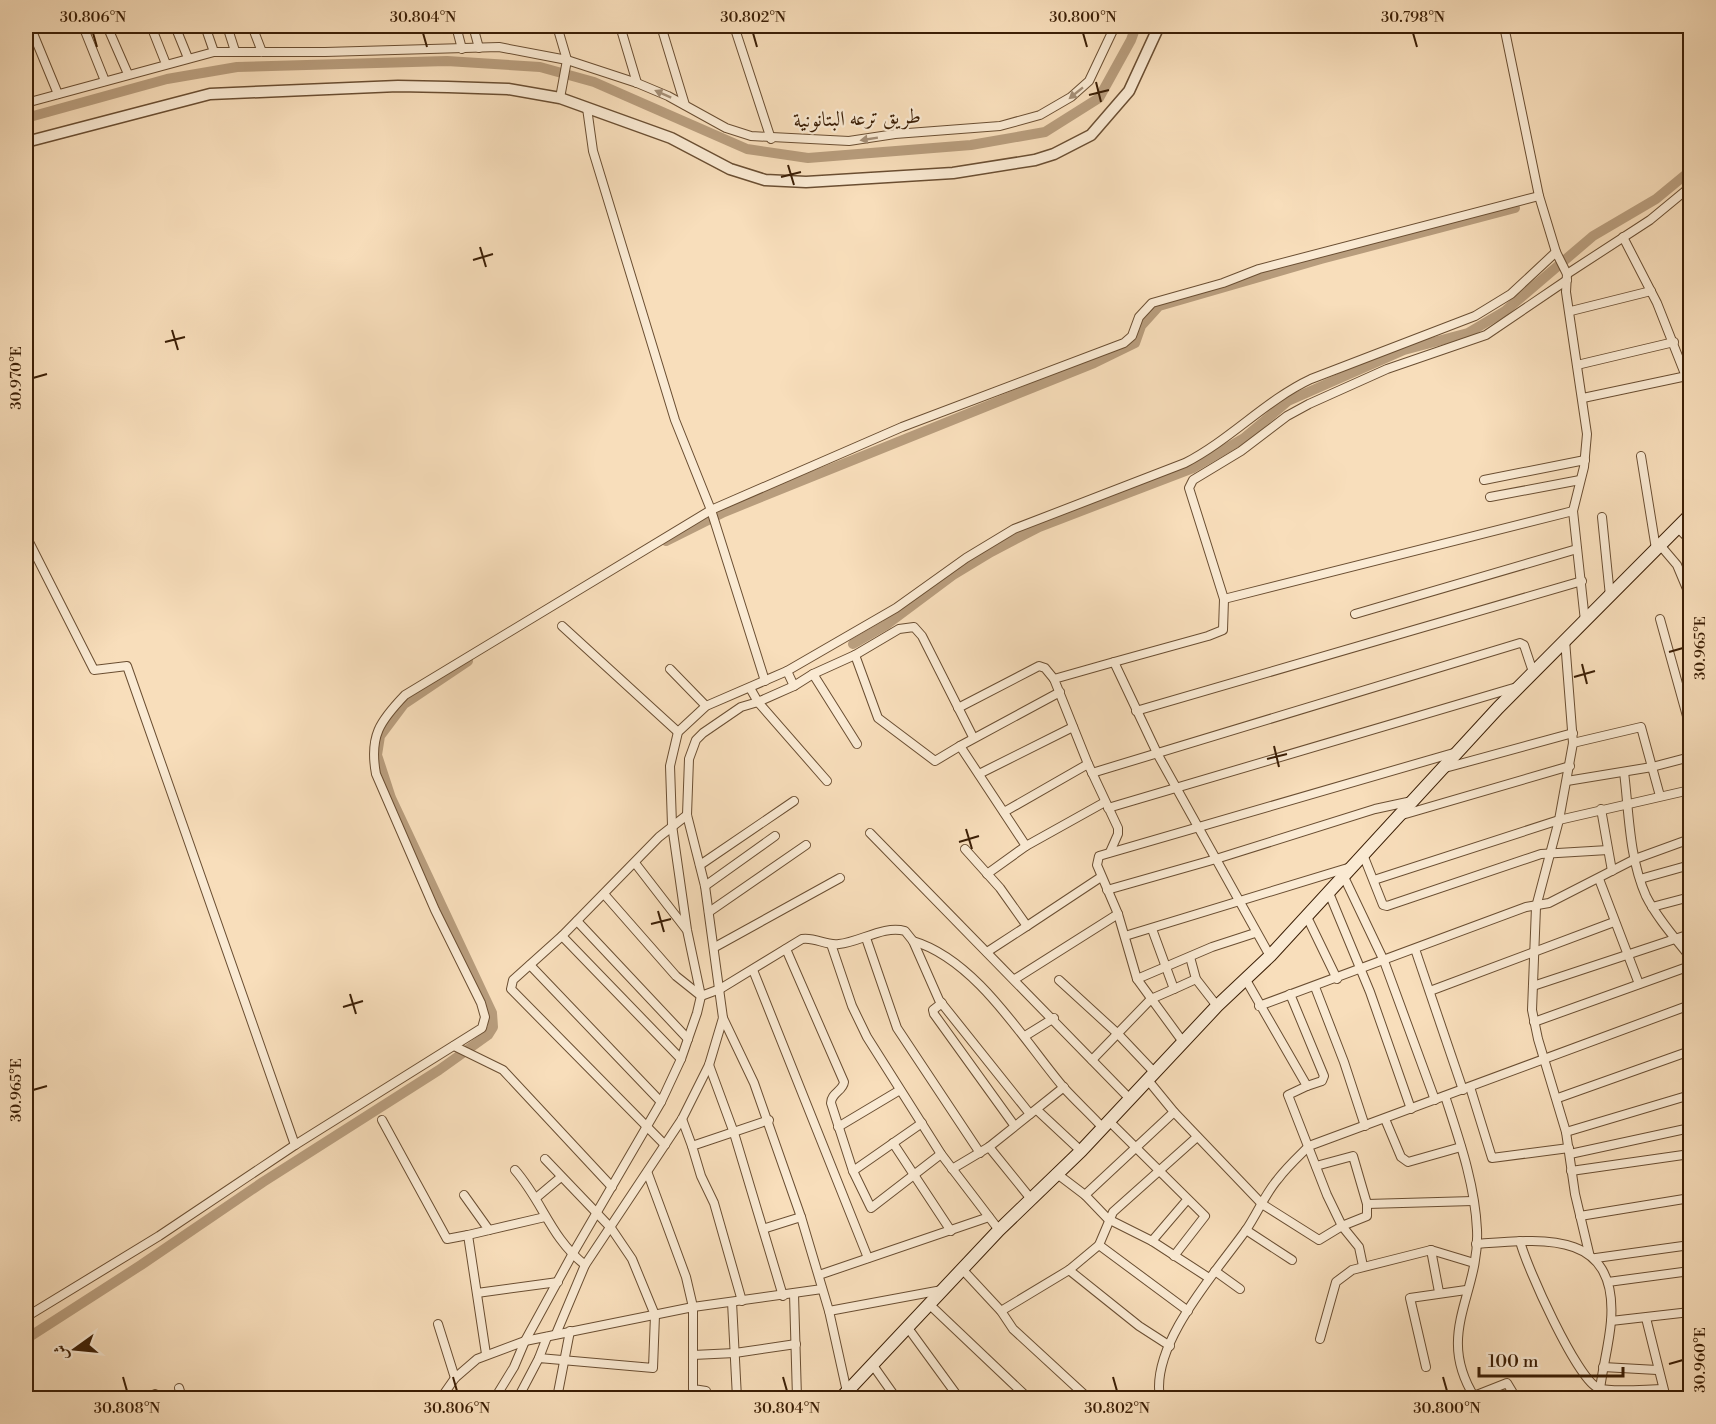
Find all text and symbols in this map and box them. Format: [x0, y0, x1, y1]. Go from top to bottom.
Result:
text: 30.806°N [60, 8, 126, 27]
text: 30.804°N [390, 8, 456, 27]
text: 30.802°N [720, 8, 786, 27]
text: 30.800°N [1049, 8, 1117, 27]
text: 30.798°N [1381, 8, 1445, 27]
one-way arrow [1068, 86, 1084, 99]
one-way arrow [654, 89, 672, 98]
street label: طريق ترعه البتانونية [793, 104, 921, 134]
one-way arrow [859, 134, 878, 143]
text: 30.970°E [7, 346, 26, 410]
text: 30.965°E [1691, 616, 1710, 680]
text: 30.965°E [7, 1058, 26, 1122]
north arrow [45, 1319, 105, 1379]
text: 30.960°E [1691, 1327, 1710, 1393]
scale bar [1479, 1340, 1623, 1378]
text: ش [50, 1342, 73, 1363]
text: 100 m [1488, 1350, 1539, 1373]
text: 30.808°N [94, 1399, 160, 1418]
text: 30.806°N [424, 1399, 490, 1418]
text: 30.804°N [754, 1399, 820, 1418]
text: 30.802°N [1084, 1399, 1150, 1418]
text: 30.800°N [1413, 1399, 1481, 1418]

